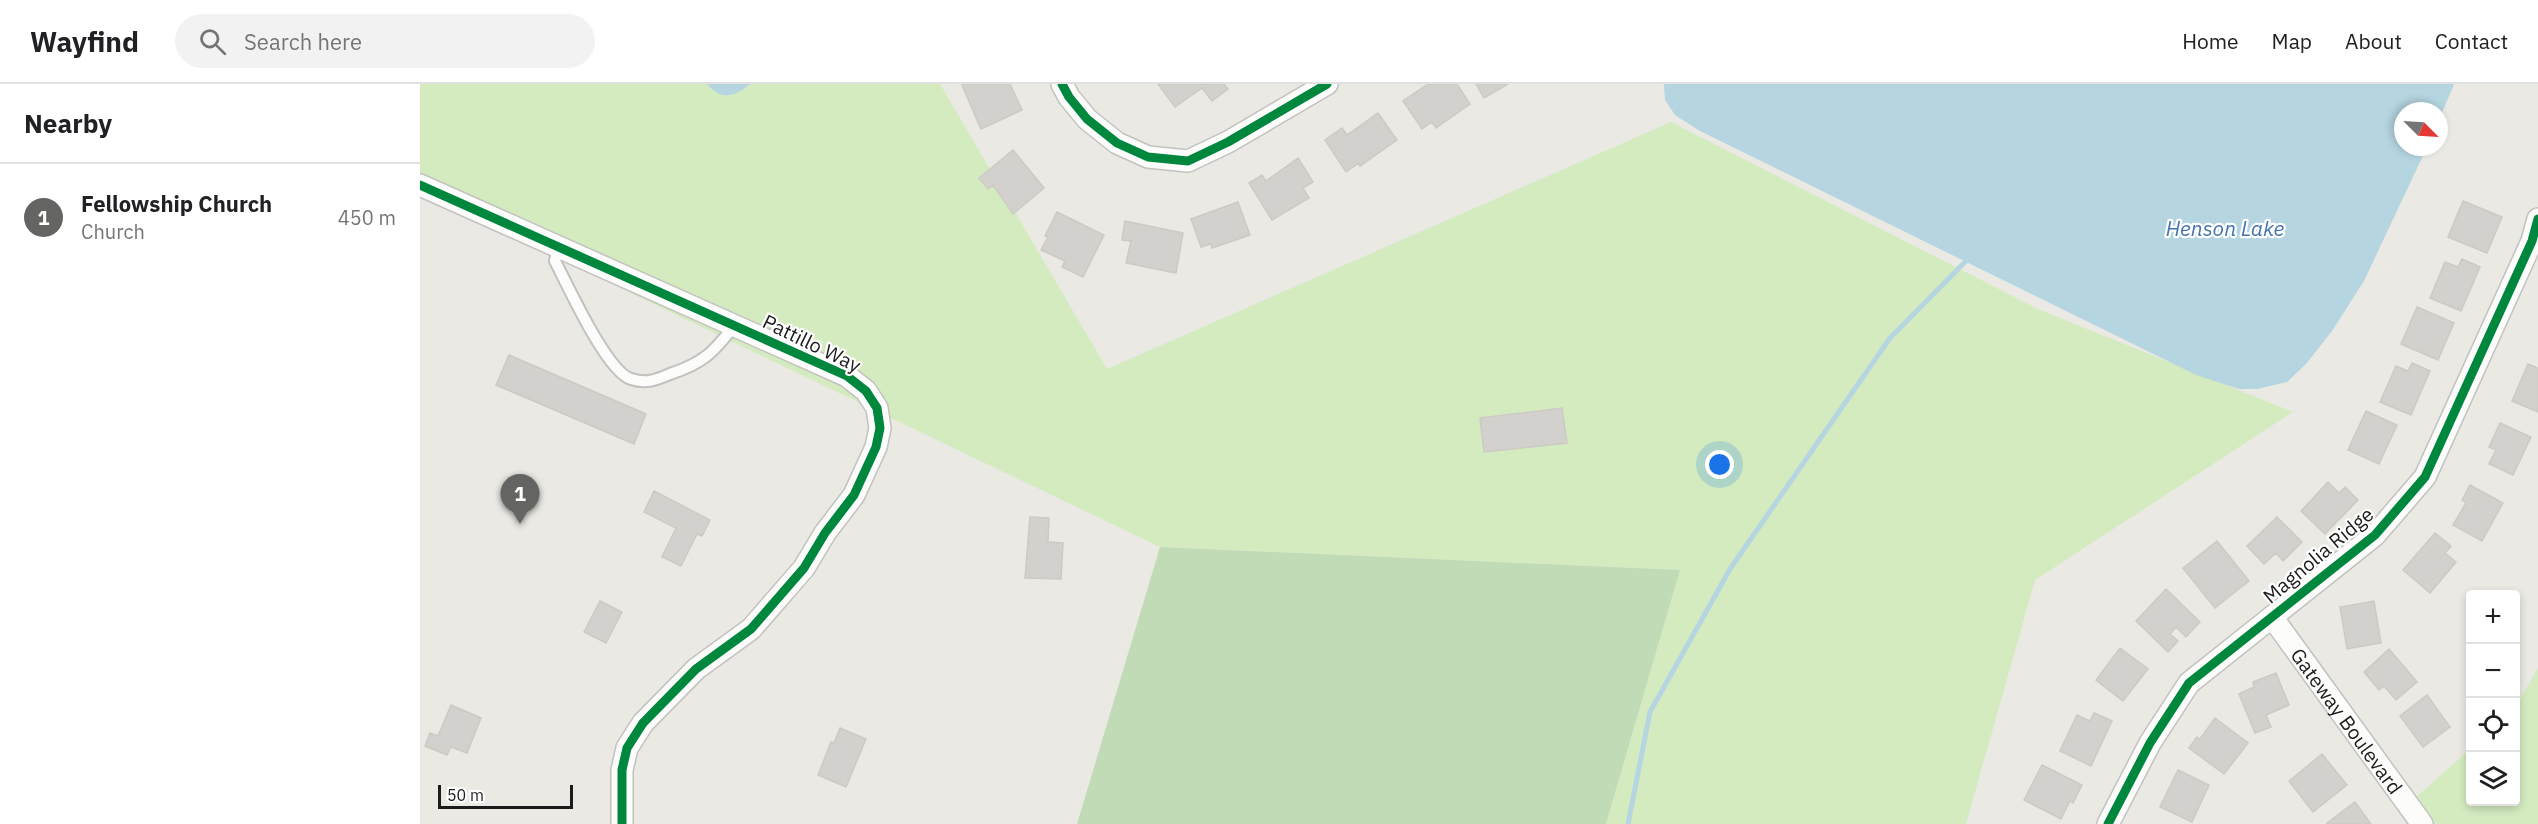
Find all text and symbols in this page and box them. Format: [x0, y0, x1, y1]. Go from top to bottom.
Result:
search box [175, 14, 595, 68]
text: Wayfind [30, 23, 139, 60]
icon: search [196, 25, 229, 58]
text: Search here [244, 27, 362, 56]
text: Home [2182, 27, 2239, 55]
text: Map [2272, 27, 2312, 55]
text: About [2345, 27, 2402, 55]
text: Contact [2435, 27, 2508, 55]
north arrow [2394, 102, 2448, 156]
text: Nearby [24, 106, 112, 140]
text: Fellowship Church [81, 189, 272, 218]
text: 1 [38, 204, 50, 231]
text: 450 m [338, 204, 396, 231]
water label: Henson Lake [2166, 214, 2285, 242]
text: Church [81, 218, 145, 245]
street label: Pattillo Way [758, 308, 866, 378]
your location [1705, 450, 1734, 479]
pin: 1 [500, 474, 540, 524]
street label: Magnolia Ridge [2257, 501, 2379, 609]
map controls [2466, 590, 2520, 806]
button: + [2466, 590, 2520, 644]
street label: Gateway Boulevard [2285, 642, 2409, 799]
button: − [2466, 644, 2520, 698]
button: locate [2466, 698, 2520, 752]
button: layers [2466, 752, 2520, 806]
scale bar [438, 782, 573, 810]
text: 50 m [447, 785, 484, 805]

